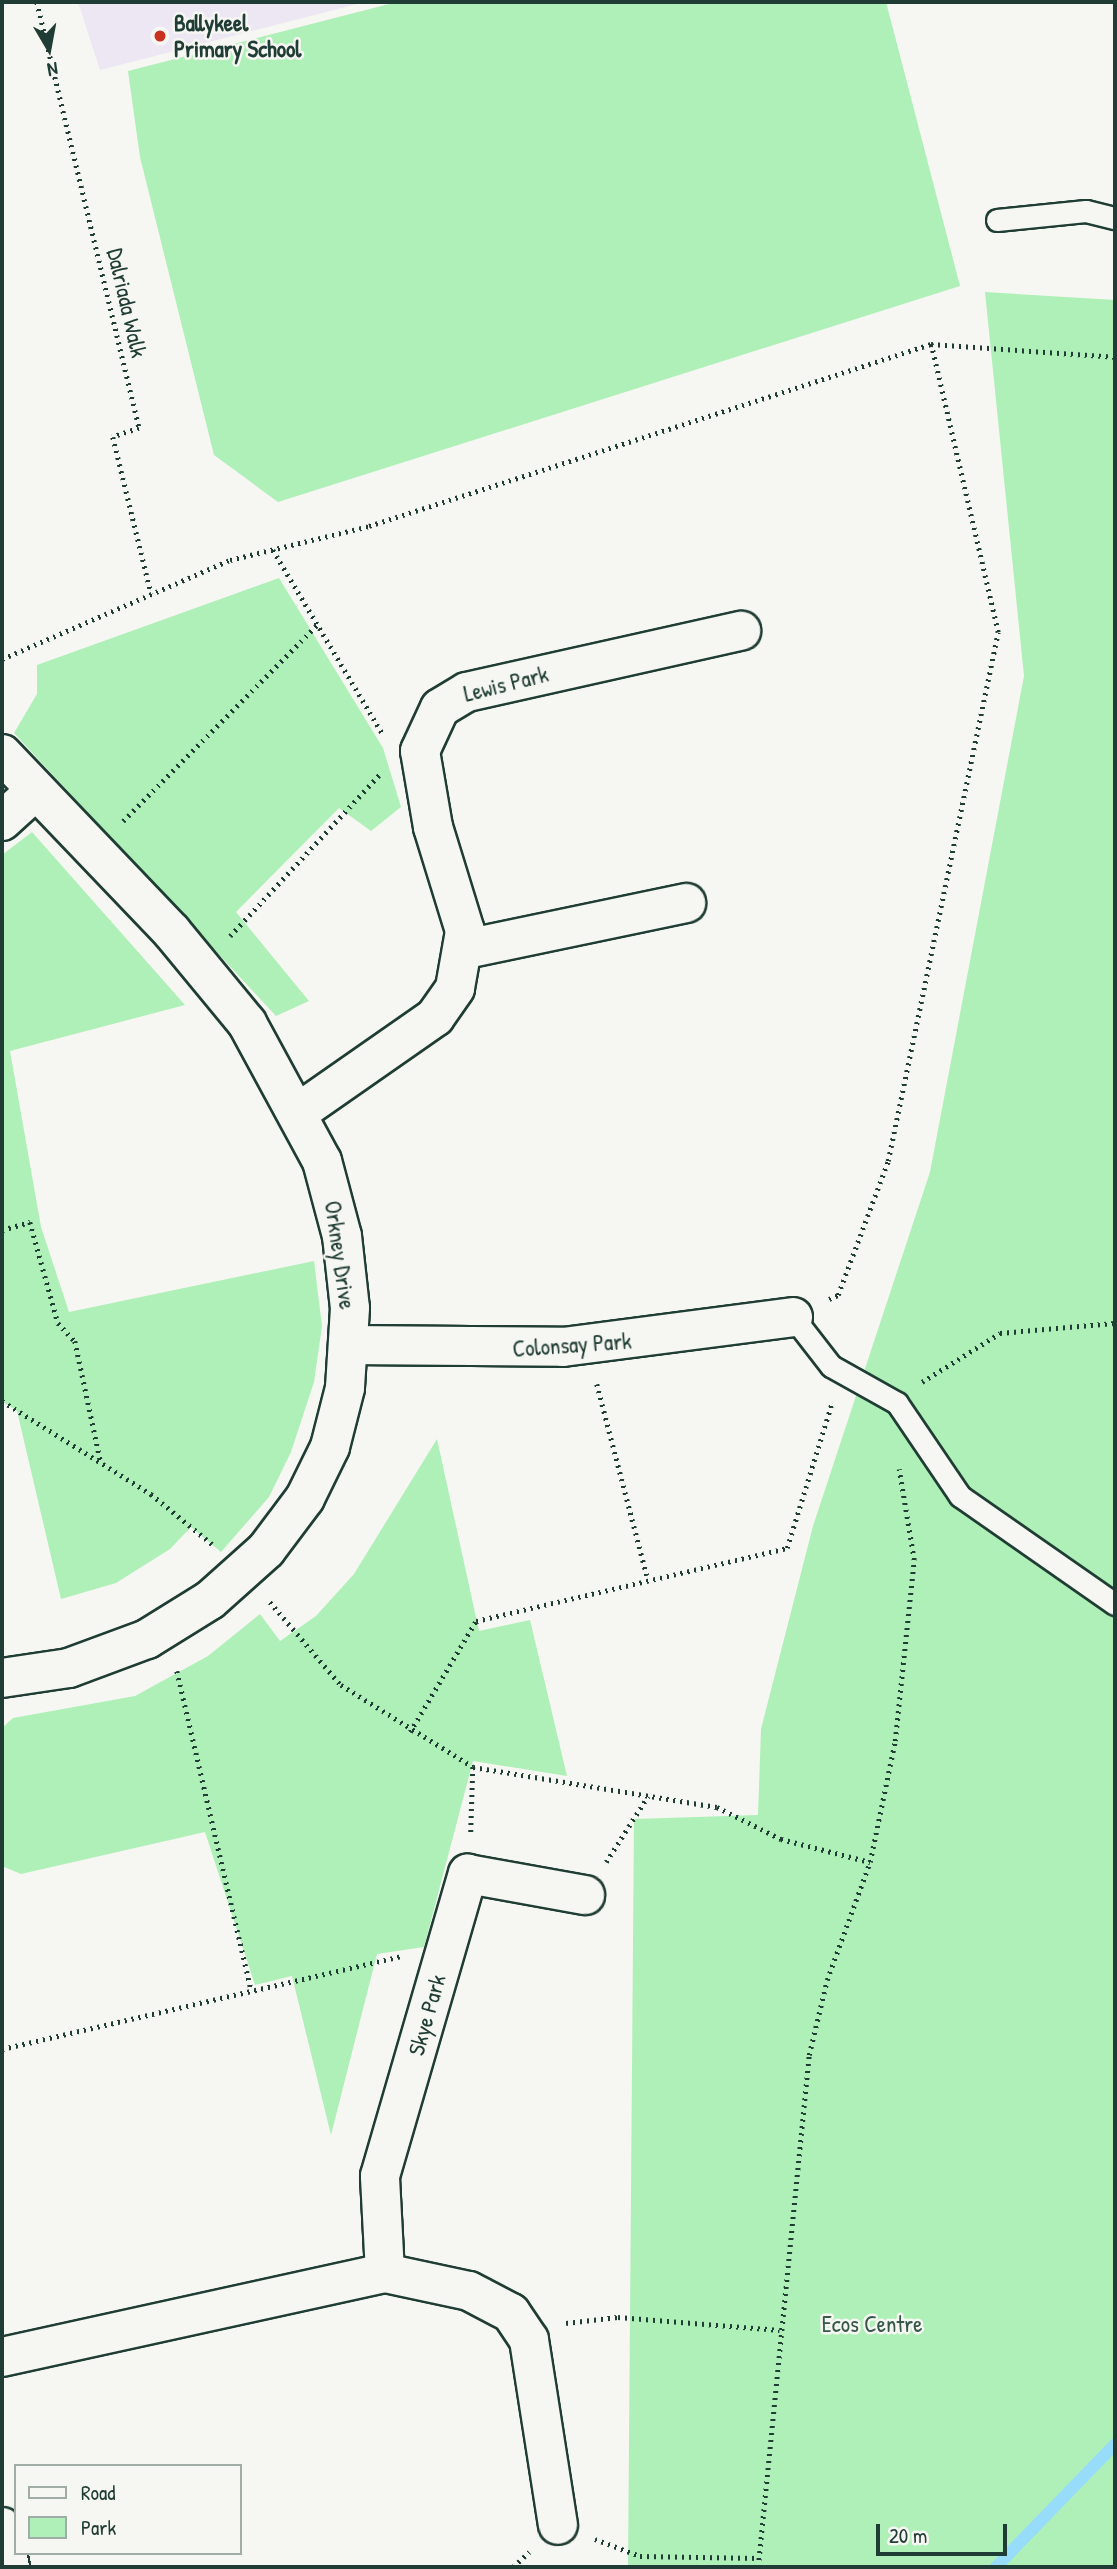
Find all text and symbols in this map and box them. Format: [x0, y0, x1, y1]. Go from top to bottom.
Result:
place label: Ballykeel Primary School [174, 9, 301, 63]
north arrow [14, 14, 84, 84]
marker: Ballykeel Primary School [152, 28, 168, 44]
text: N [45, 56, 60, 83]
street label: Dalriada Walk [101, 246, 153, 360]
street label: Lewis Park [461, 660, 551, 708]
street label: Orkney Drive [319, 1199, 361, 1311]
street label: Colonsay Park [512, 1327, 632, 1363]
street label: Skye Park [402, 1971, 452, 2059]
park label: Ecos Centre [822, 2310, 922, 2338]
legend [14, 2464, 242, 2555]
text: Road [81, 2478, 115, 2507]
scale bar [879, 2510, 1010, 2554]
text: Park [81, 2513, 116, 2542]
text: 20 m [889, 2521, 927, 2550]

